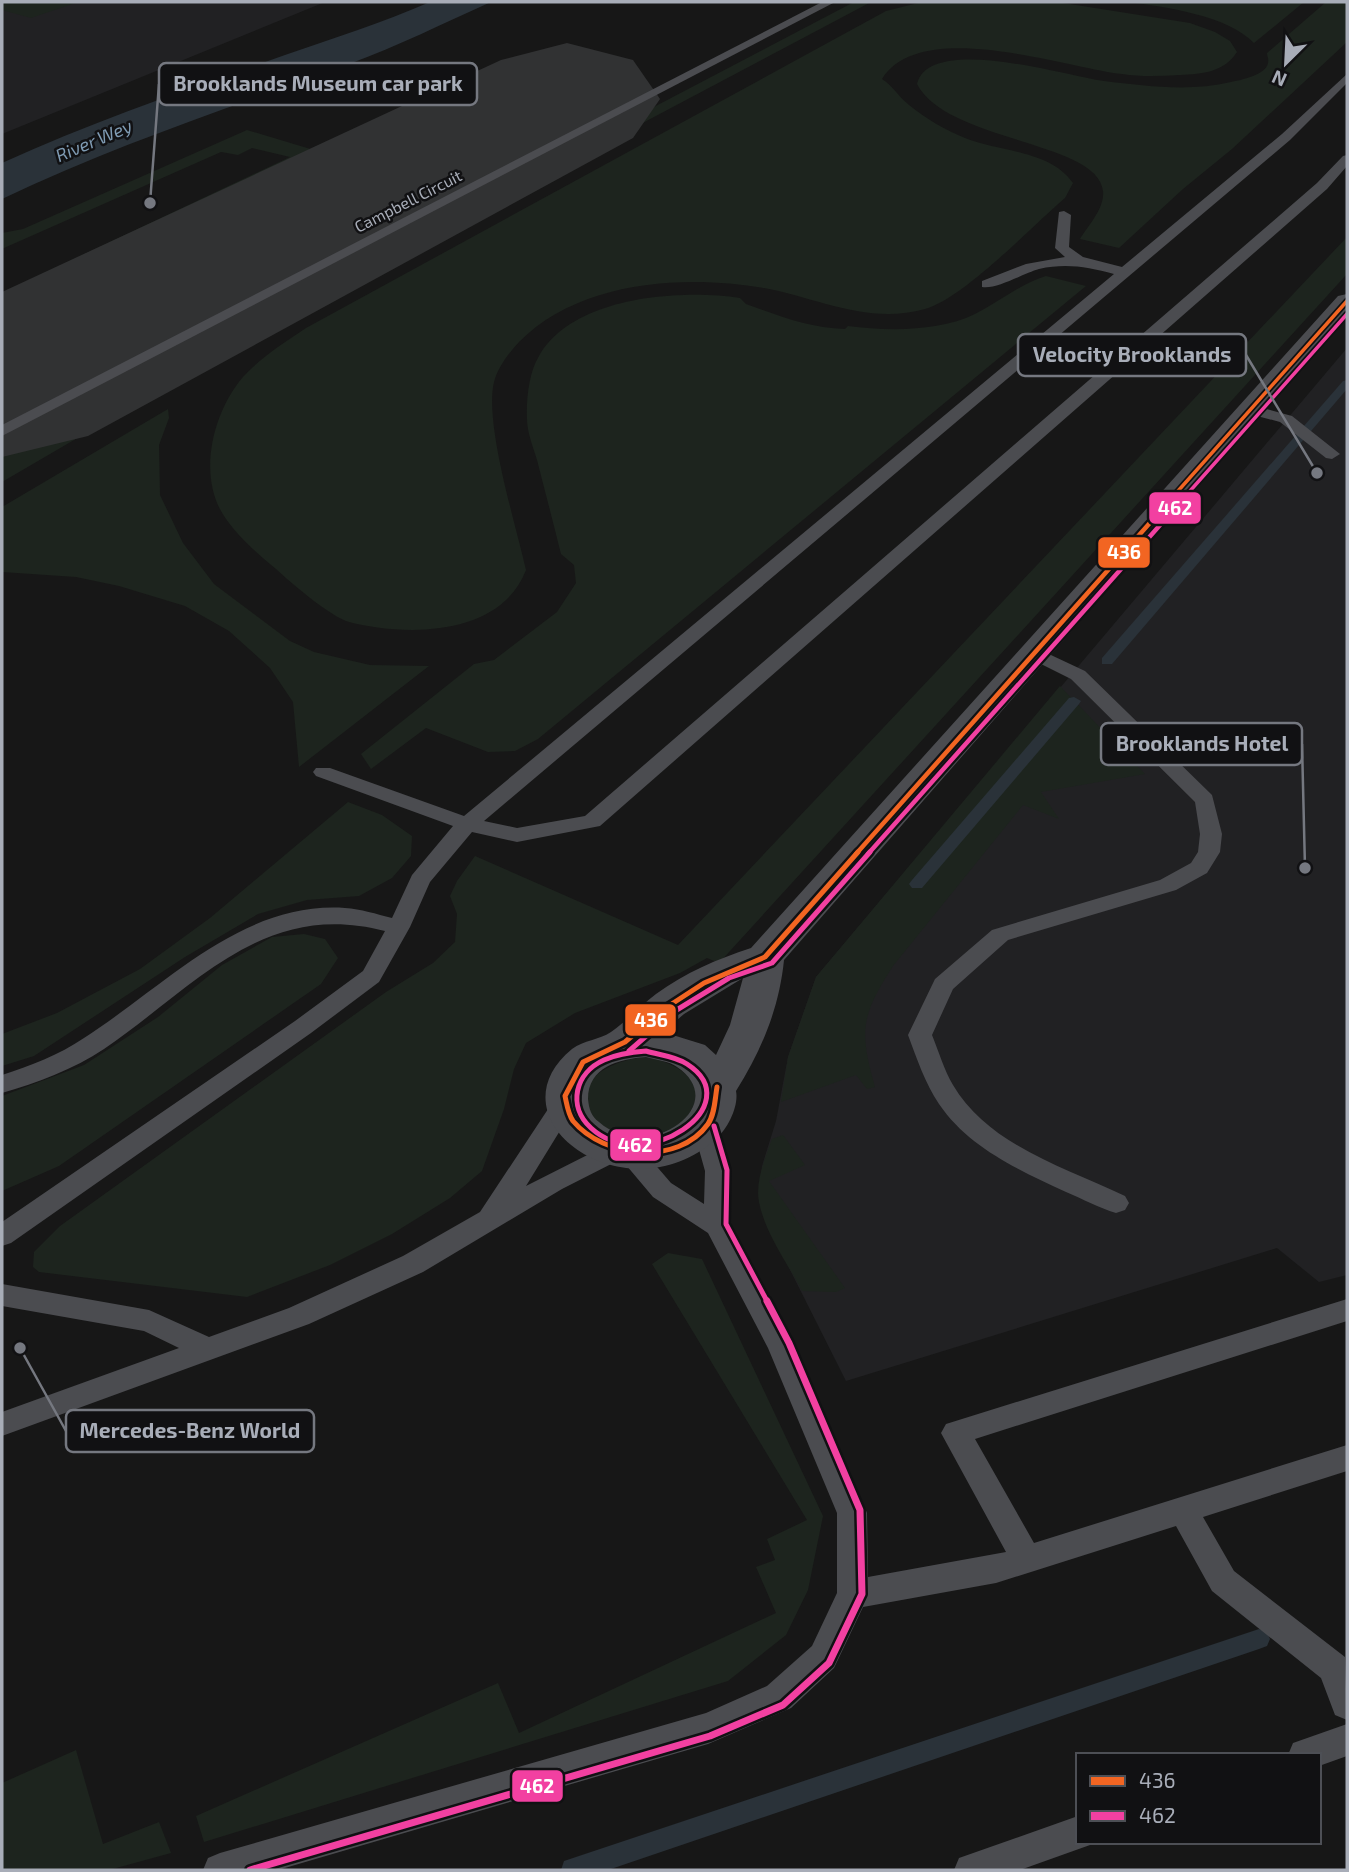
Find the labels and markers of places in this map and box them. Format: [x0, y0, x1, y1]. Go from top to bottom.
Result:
callout: Brooklands Museum car park [159, 63, 477, 105]
callout: Velocity Brooklands [1018, 334, 1246, 376]
callout: Brooklands Hotel [1101, 723, 1302, 765]
callout: Mercedes-Benz World [66, 1410, 314, 1452]

